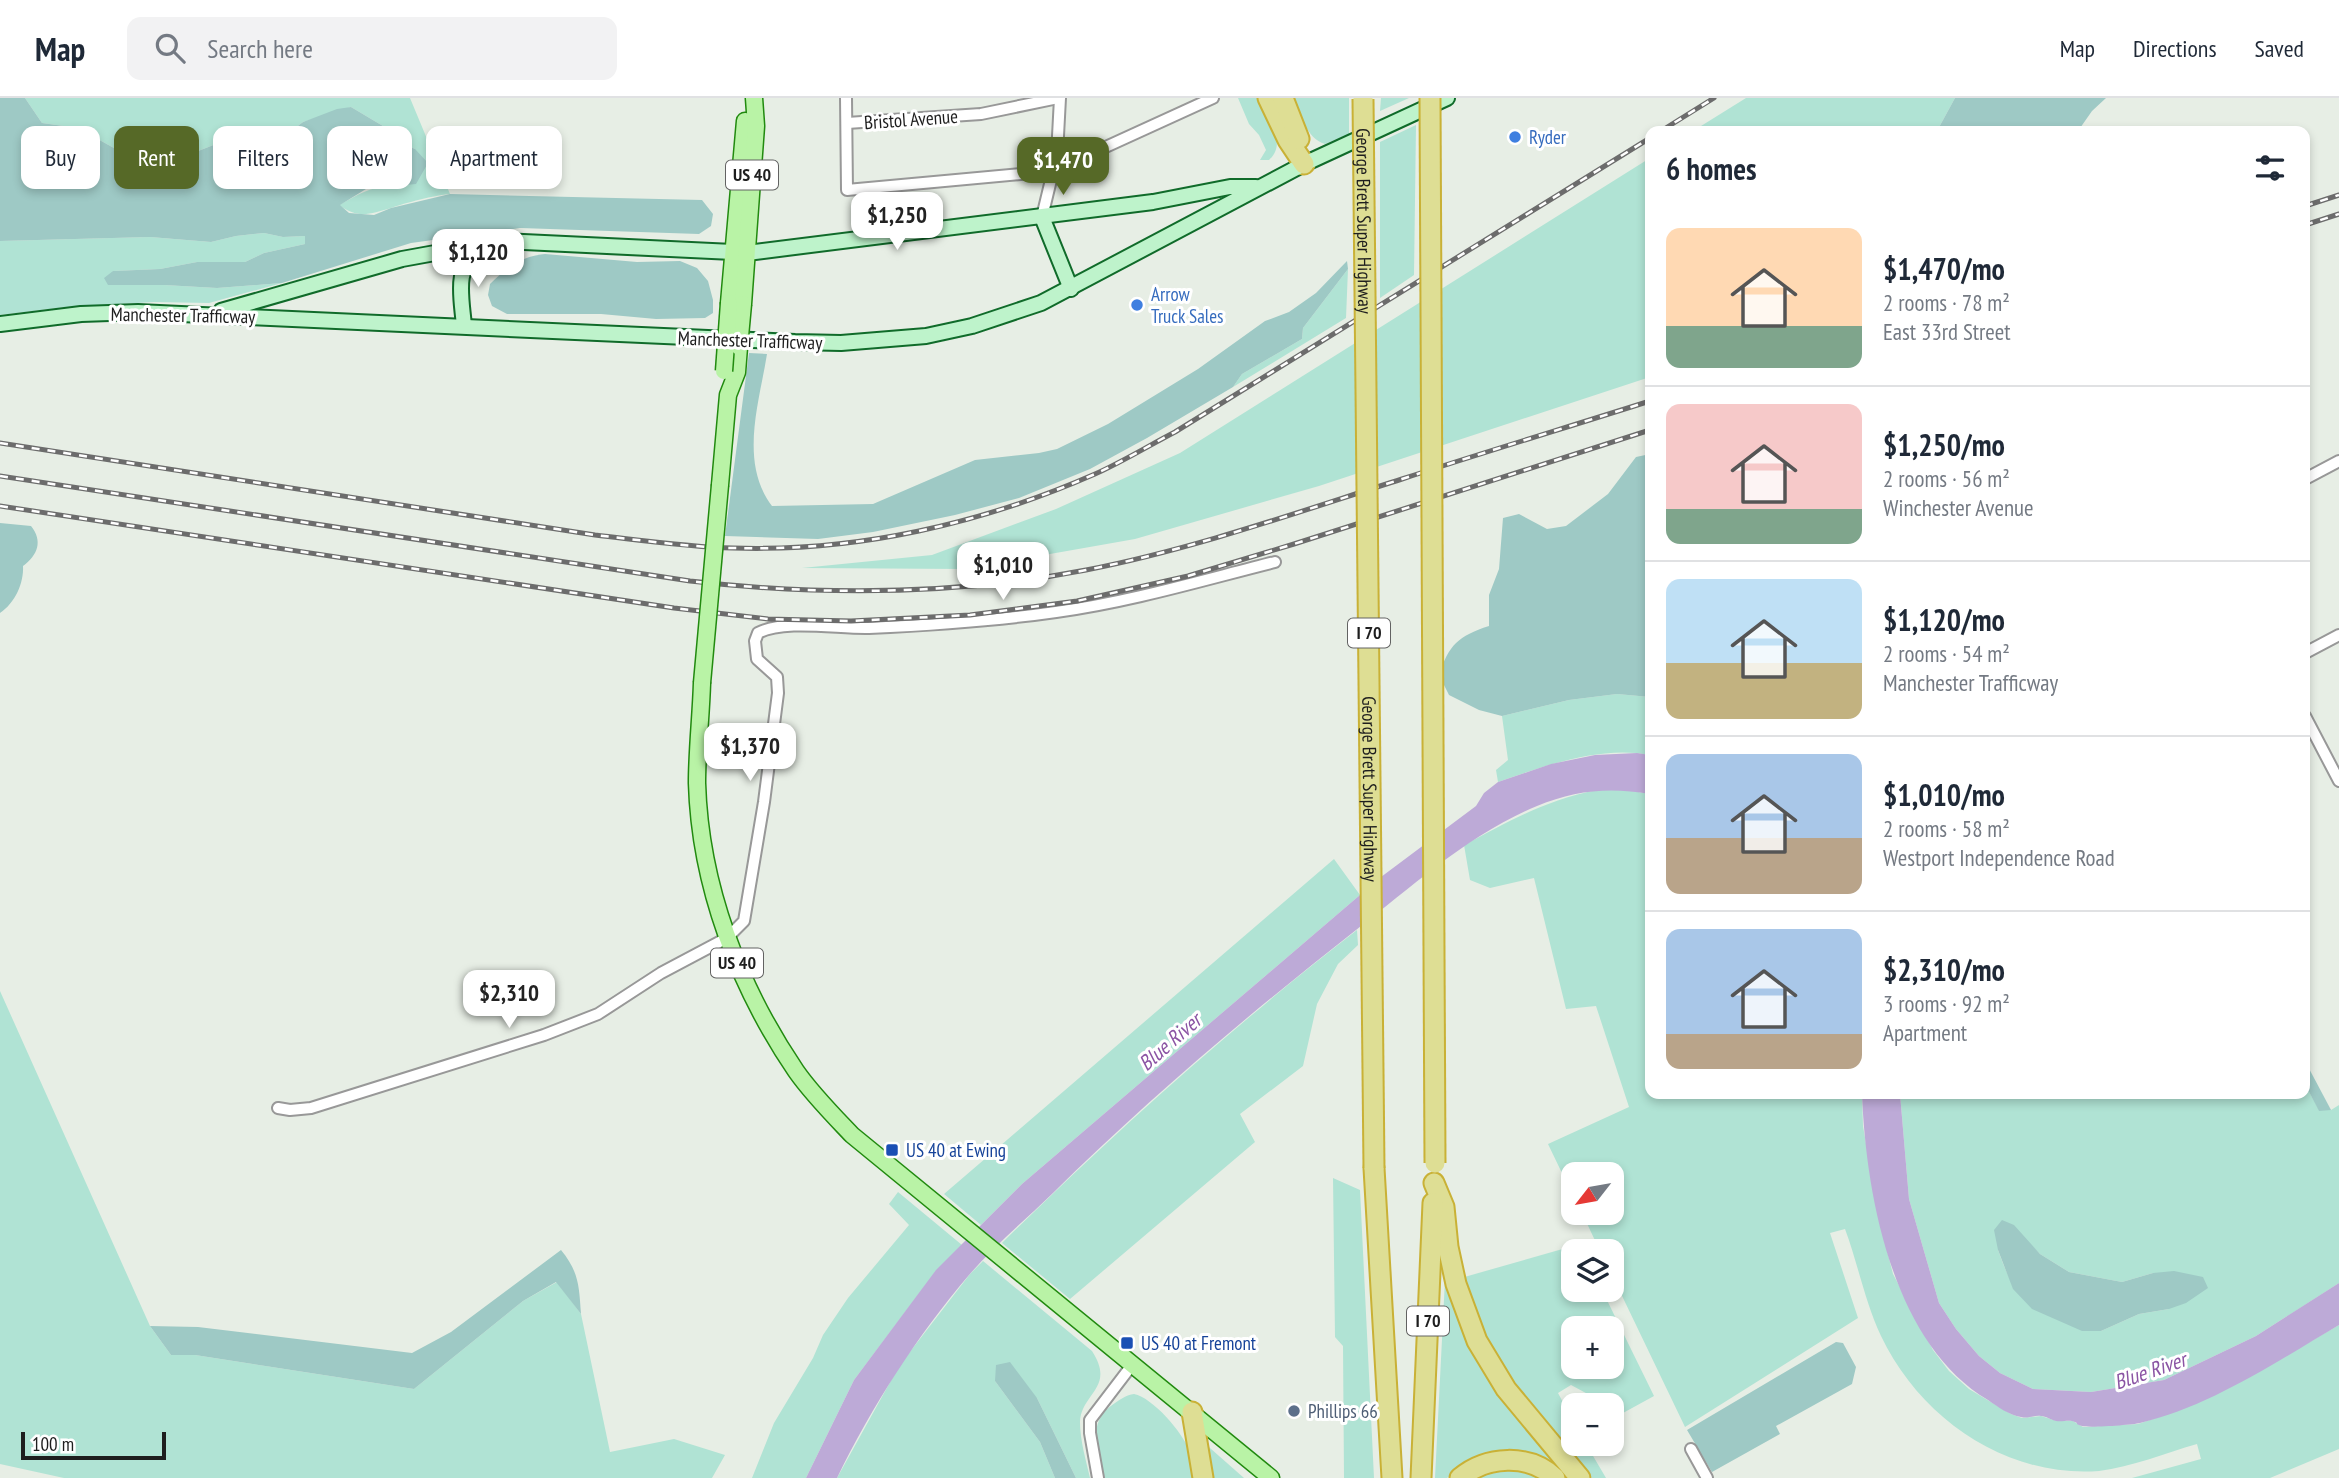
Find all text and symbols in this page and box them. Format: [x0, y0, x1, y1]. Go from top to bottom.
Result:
search box [127, 17, 617, 80]
text: Map [35, 27, 85, 70]
icon: search [151, 29, 189, 67]
text: Search here [207, 32, 313, 65]
text: Map [2060, 33, 2095, 64]
text: Directions [2133, 33, 2217, 64]
text: Saved [2255, 33, 2304, 64]
street label: Bristol Avenue [863, 104, 959, 134]
place label: Ryder [1529, 125, 1567, 149]
chip: Buy [21, 126, 100, 189]
chip: Rent [114, 126, 199, 189]
chip: Filters [213, 126, 313, 189]
chip: New [327, 126, 412, 189]
chip: Apartment [426, 126, 562, 189]
street label: George Brett Super Highway [1351, 128, 1377, 315]
marker: Ryder [1507, 129, 1523, 145]
pin: $1,470 [1006, 138, 1120, 197]
text: $1,470 [1033, 145, 1093, 174]
text: 6 homes [1666, 149, 1757, 188]
icon: filters [2251, 149, 2289, 187]
road number: US 40 [726, 160, 778, 190]
pin: $1,250 [840, 192, 954, 252]
text: $1,250 [867, 200, 927, 229]
pin: $1,120 [421, 230, 535, 289]
text: $1,120 [448, 237, 508, 266]
text: $1,470/mo [1883, 249, 2005, 288]
icon: home [1722, 256, 1806, 340]
place label: Arrow Truck Sales [1151, 282, 1223, 328]
text: 2 rooms · 78 m² [1883, 288, 2010, 317]
marker: Arrow Truck Sales [1129, 297, 1145, 313]
street label: Manchester Trafficway [110, 302, 256, 328]
text: East 33rd Street [1883, 317, 2011, 346]
street label: Manchester Trafficway [677, 325, 824, 355]
text: $1,250/mo [1883, 425, 2005, 464]
icon: home [1722, 432, 1806, 516]
text: 2 rooms · 56 m² [1883, 464, 2010, 493]
text: Winchester Avenue [1883, 493, 2034, 522]
pin: $1,010 [946, 542, 1060, 602]
text: $1,010 [973, 550, 1033, 579]
text: $1,120/mo [1883, 600, 2005, 639]
icon: home [1722, 607, 1806, 691]
road number: I 70 [1348, 618, 1390, 648]
text: 2 rooms · 54 m² [1883, 639, 2010, 668]
text: Manchester Trafficway [1883, 668, 2058, 697]
street label: George Brett Super Highway [1357, 696, 1383, 883]
pin: $1,370 [693, 724, 807, 783]
text: $1,370 [720, 731, 780, 760]
text: $1,010/mo [1883, 775, 2005, 814]
icon: home [1722, 782, 1806, 866]
text: 2 rooms · 58 m² [1883, 814, 2010, 843]
text: Westport Independence Road [1883, 843, 2115, 872]
road number: US 40 [711, 948, 763, 978]
text: $2,310/mo [1883, 950, 2005, 989]
icon: home [1722, 957, 1806, 1041]
pin: $2,310 [452, 970, 566, 1030]
text: $2,310 [479, 978, 539, 1007]
text: 3 rooms · 92 m² [1883, 989, 2010, 1018]
water label: Blue River [1133, 1005, 1209, 1076]
text: Apartment [1883, 1018, 1967, 1047]
place label: US 40 at Ewing [906, 1138, 1006, 1162]
marker: US 40 at Ewing [884, 1142, 900, 1158]
north arrow [1561, 1162, 1624, 1225]
map controls [1561, 1162, 1624, 1456]
button: layers [1561, 1239, 1624, 1302]
road number: I 70 [1407, 1306, 1449, 1336]
button: + [1561, 1316, 1624, 1379]
place label: US 40 at Fremont [1141, 1331, 1257, 1355]
marker: US 40 at Fremont [1119, 1335, 1135, 1351]
water label: Blue River [2110, 1345, 2192, 1395]
button: − [1561, 1393, 1624, 1456]
place label: Phillips 66 [1308, 1399, 1378, 1423]
marker: Phillips 66 [1286, 1403, 1302, 1419]
scale bar [21, 1429, 166, 1461]
text: 100 m [32, 1432, 74, 1456]

